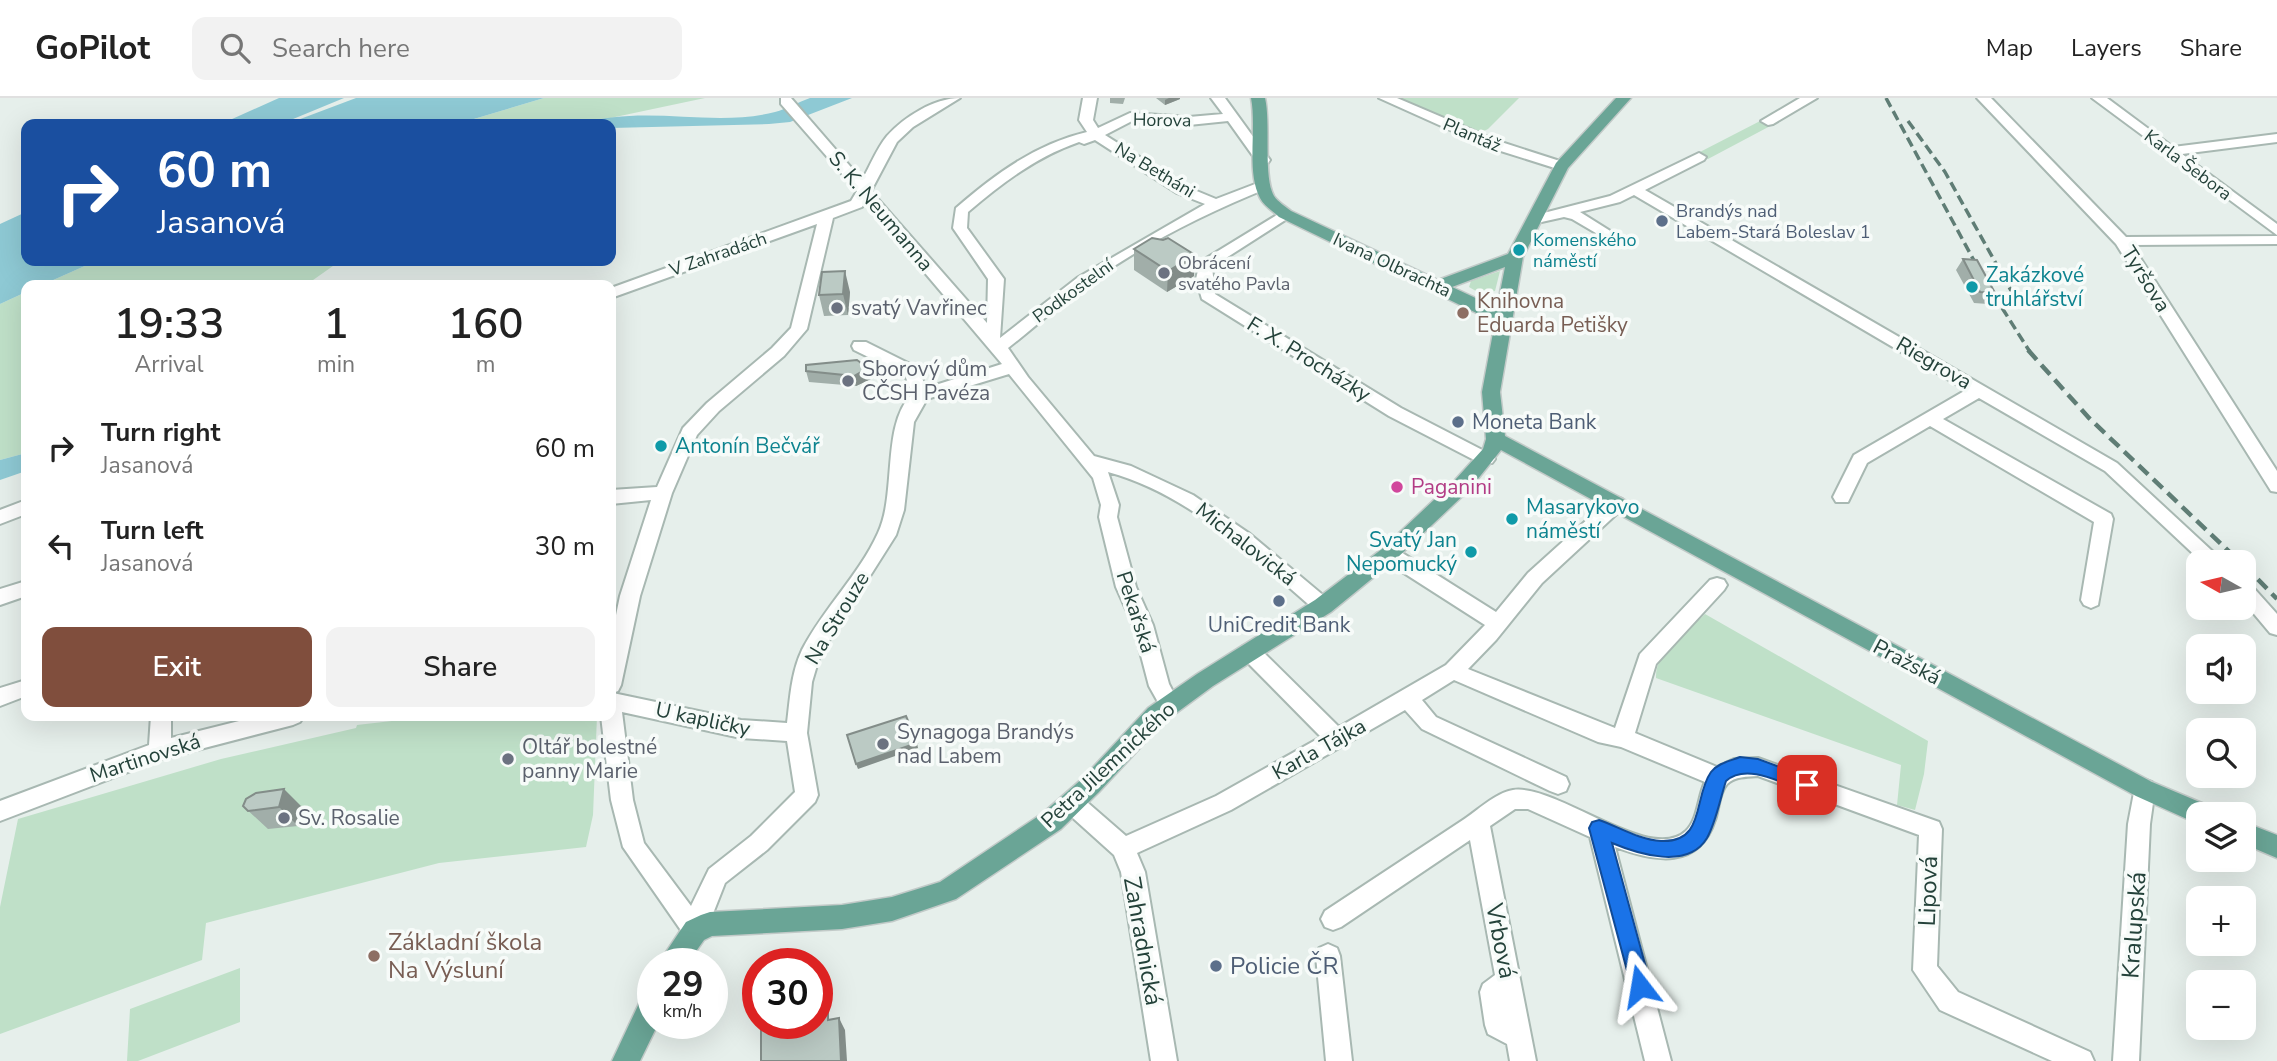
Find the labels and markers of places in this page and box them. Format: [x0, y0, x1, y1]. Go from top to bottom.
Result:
place label: Brandýs nad Labem-Stará Boleslav 1 [1676, 199, 1871, 244]
marker: Brandýs nad Labem-Stará Boleslav 1 [1654, 213, 1670, 229]
place label: Komenského náměstí [1533, 228, 1637, 273]
marker: Komenského náměstí [1511, 242, 1527, 258]
place label: Obrácení svatého Pavla [1178, 251, 1290, 296]
place label: Zakázkové truhlářství [1986, 261, 2084, 313]
marker: Obrácení svatého Pavla [1156, 265, 1172, 281]
marker: Zakázkové truhlářství [1964, 279, 1980, 295]
place label: Knihovna Eduarda Petišky [1477, 287, 1628, 339]
place label: svatý Vavřinec [851, 294, 987, 322]
marker: svatý Vavřinec [829, 300, 845, 316]
marker: Knihovna Eduarda Petišky [1455, 305, 1471, 321]
place label: Sborový dům CČSH Pavéza [862, 355, 990, 407]
marker: Sborový dům CČSH Pavéza [840, 373, 856, 389]
place label: Moneta Bank [1472, 408, 1597, 436]
marker: Moneta Bank [1450, 414, 1466, 430]
place label: Antonín Bečvář [675, 432, 820, 460]
marker: Antonín Bečvář [653, 438, 669, 454]
place label: Paganini [1411, 473, 1492, 501]
marker: Paganini [1389, 479, 1405, 495]
place label: Masarykovo náměstí [1526, 493, 1639, 545]
marker: Masarykovo náměstí [1504, 511, 1520, 527]
place label: Svatý Jan Nepomucký [1346, 526, 1457, 578]
marker: Svatý Jan Nepomucký [1463, 544, 1479, 560]
marker: UniCredit Bank [1271, 593, 1287, 609]
place label: UniCredit Bank [1208, 611, 1351, 639]
place label: Synagoga Brandýs nad Labem [897, 718, 1074, 770]
place label: Oltář bolestné panny Marie [522, 733, 657, 785]
marker: Synagoga Brandýs nad Labem [875, 736, 891, 752]
marker: Oltář bolestné panny Marie [500, 751, 516, 767]
pin [1777, 755, 1837, 815]
place label: Sv. Rosalie [298, 804, 400, 832]
marker: Sv. Rosalie [276, 810, 292, 826]
place label: Základní škola Na Výsluní [388, 926, 542, 986]
marker: Základní škola Na Výsluní [366, 948, 382, 964]
place label: Policie ČR [1230, 950, 1339, 982]
marker: Policie ČR [1208, 958, 1224, 974]

